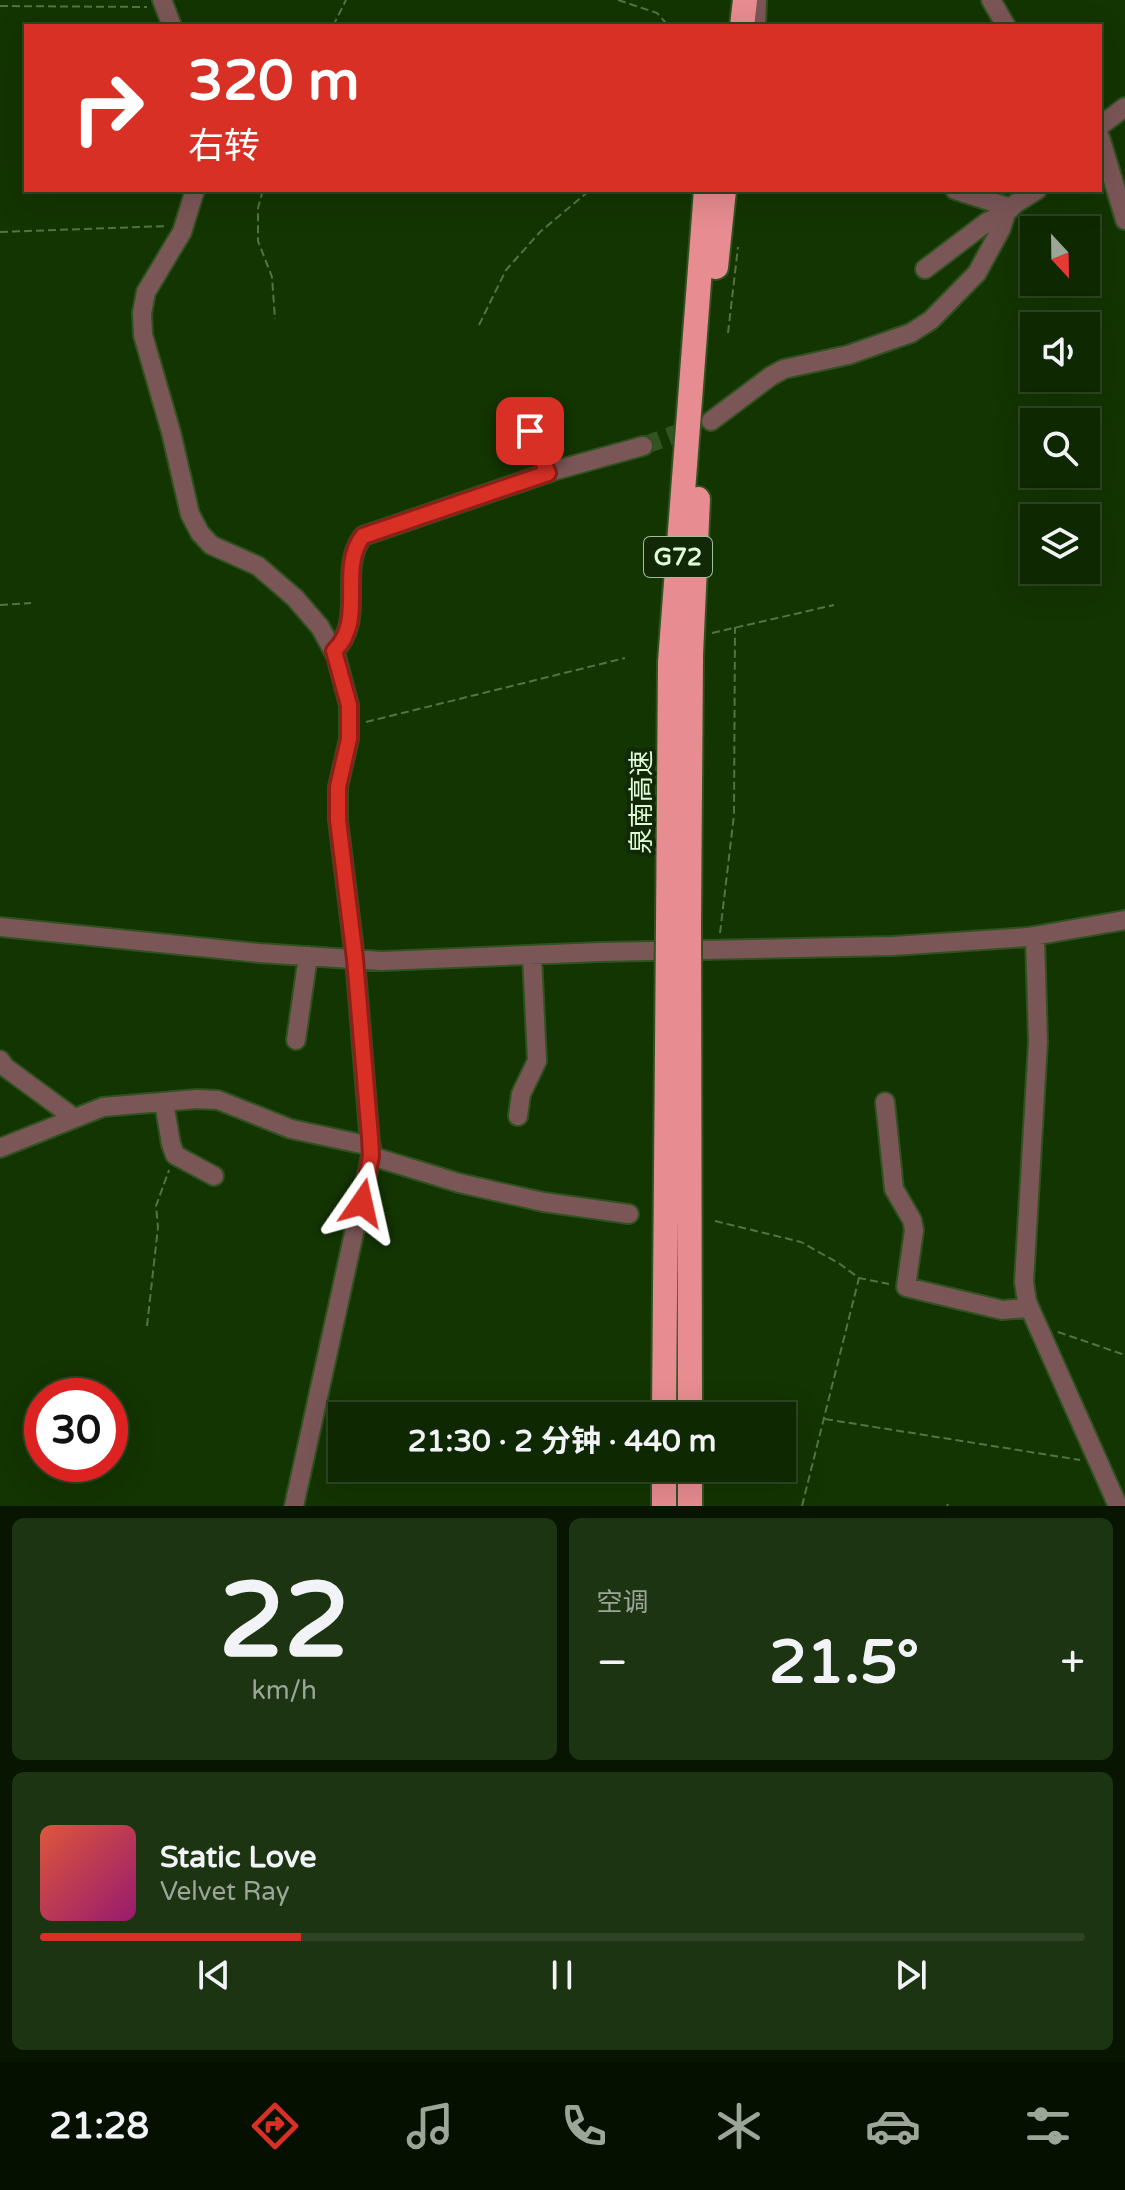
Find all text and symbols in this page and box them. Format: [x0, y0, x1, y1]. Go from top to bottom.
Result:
text: 320 m [188, 48, 359, 115]
icon: right [56, 56, 160, 160]
text: 右转 [188, 125, 260, 168]
north arrow [1020, 216, 1100, 296]
map controls [1020, 216, 1100, 584]
button: sound [1020, 312, 1100, 392]
pin [496, 397, 564, 465]
button: search [1020, 408, 1100, 488]
icon: arrive [508, 409, 552, 453]
button: layers [1020, 504, 1100, 584]
road number: G72 [644, 537, 712, 577]
street label: 泉南高速 [626, 750, 657, 854]
position arrow [320, 1161, 404, 1245]
speed limit sign: 30 [24, 1378, 128, 1482]
text: 21:30 · 2 分钟 · 440 m [408, 1423, 716, 1460]
text: 22 [219, 1560, 350, 1685]
text: 空调 [597, 1587, 649, 1618]
text: 21.5° [769, 1627, 919, 1699]
text: − [597, 1637, 628, 1690]
text: + [1060, 1637, 1085, 1690]
text: km/h [252, 1675, 317, 1706]
text: Static Love [160, 1839, 316, 1876]
text: Velvet Ray [160, 1876, 290, 1907]
icon: previous [192, 1953, 236, 1997]
icon: pause [540, 1953, 584, 1997]
icon: next [889, 1953, 933, 1997]
icon: directions [247, 2098, 303, 2154]
icon: music [402, 2098, 458, 2154]
icon: phone [556, 2098, 612, 2154]
icon: climate [711, 2098, 767, 2154]
icon: car [865, 2098, 921, 2154]
icon: filters [1020, 2098, 1076, 2154]
text: 21:28 [49, 2105, 149, 2148]

